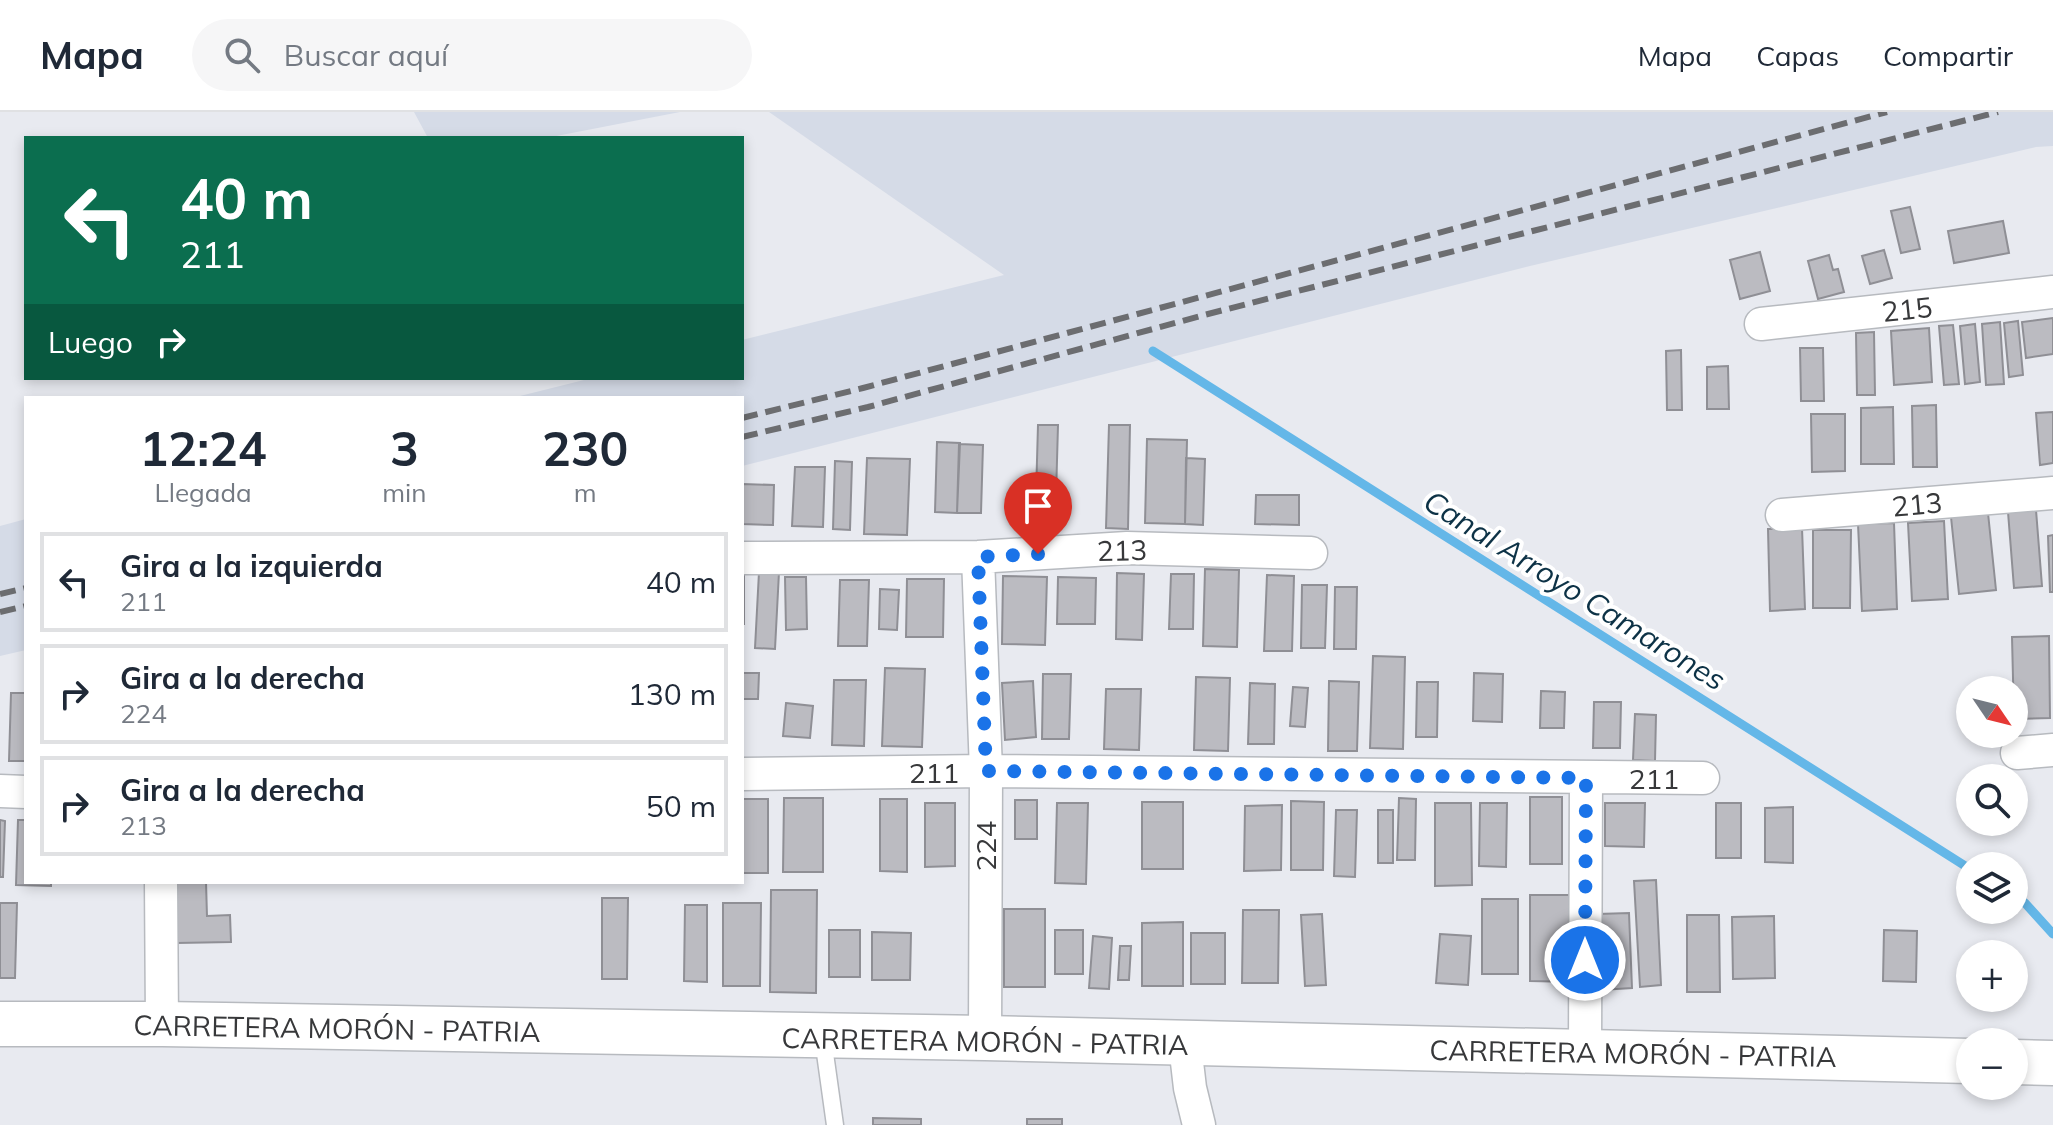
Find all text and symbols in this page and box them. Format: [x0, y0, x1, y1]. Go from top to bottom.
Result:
search box [192, 19, 752, 91]
text: Mapa [40, 31, 144, 79]
icon: search [220, 33, 264, 77]
text: Buscar aquí [284, 36, 448, 74]
text: Mapa [1638, 38, 1712, 73]
text: Capas [1756, 38, 1839, 73]
text: Compartir [1883, 38, 2013, 73]
text: 40 m [180, 163, 313, 233]
icon: left [48, 168, 152, 272]
text: 211 [180, 232, 245, 277]
street label: 215 [1880, 289, 1934, 329]
icon: right [149, 320, 193, 364]
text: Luego [48, 323, 133, 361]
text: 12:24 [140, 418, 267, 478]
text: 3 [390, 418, 419, 478]
text: 230 [542, 418, 628, 478]
pin [1004, 472, 1072, 554]
text: Llegada [155, 476, 252, 509]
text: min [382, 476, 426, 509]
text: m [574, 476, 597, 509]
water label: Canal Arroyo Camarones [1417, 481, 1733, 699]
icon: arrive [1016, 484, 1060, 528]
street label: 213 [1890, 484, 1944, 524]
street label: 213 [1096, 532, 1148, 568]
text: Gira a la izquierda [120, 547, 383, 585]
icon: left [52, 560, 96, 604]
text: 40 m [646, 563, 716, 601]
text: 211 [120, 585, 167, 618]
text: Gira a la derecha [120, 659, 365, 697]
icon: right [52, 672, 96, 716]
text: 130 m [628, 675, 716, 713]
north arrow [1956, 676, 2028, 748]
map controls [1956, 676, 2028, 1100]
text: 224 [120, 697, 167, 730]
street label: 211 [909, 755, 959, 790]
street label: 211 [1629, 761, 1679, 796]
button: search [1956, 764, 2028, 836]
text: Gira a la derecha [120, 771, 365, 809]
icon: right [52, 784, 96, 828]
text: 50 m [646, 787, 716, 825]
text: 213 [120, 809, 167, 842]
street label: 224 [968, 821, 1003, 871]
button: layers [1956, 852, 2028, 924]
position arrow [1543, 918, 1627, 1002]
button: + [1956, 940, 2028, 1012]
street label: CARRETERA MORÓN - PATRIA [133, 1007, 541, 1049]
street label: CARRETERA MORÓN - PATRIA [781, 1020, 1189, 1062]
button: − [1956, 1028, 2028, 1100]
street label: CARRETERA MORÓN - PATRIA [1429, 1032, 1837, 1074]

